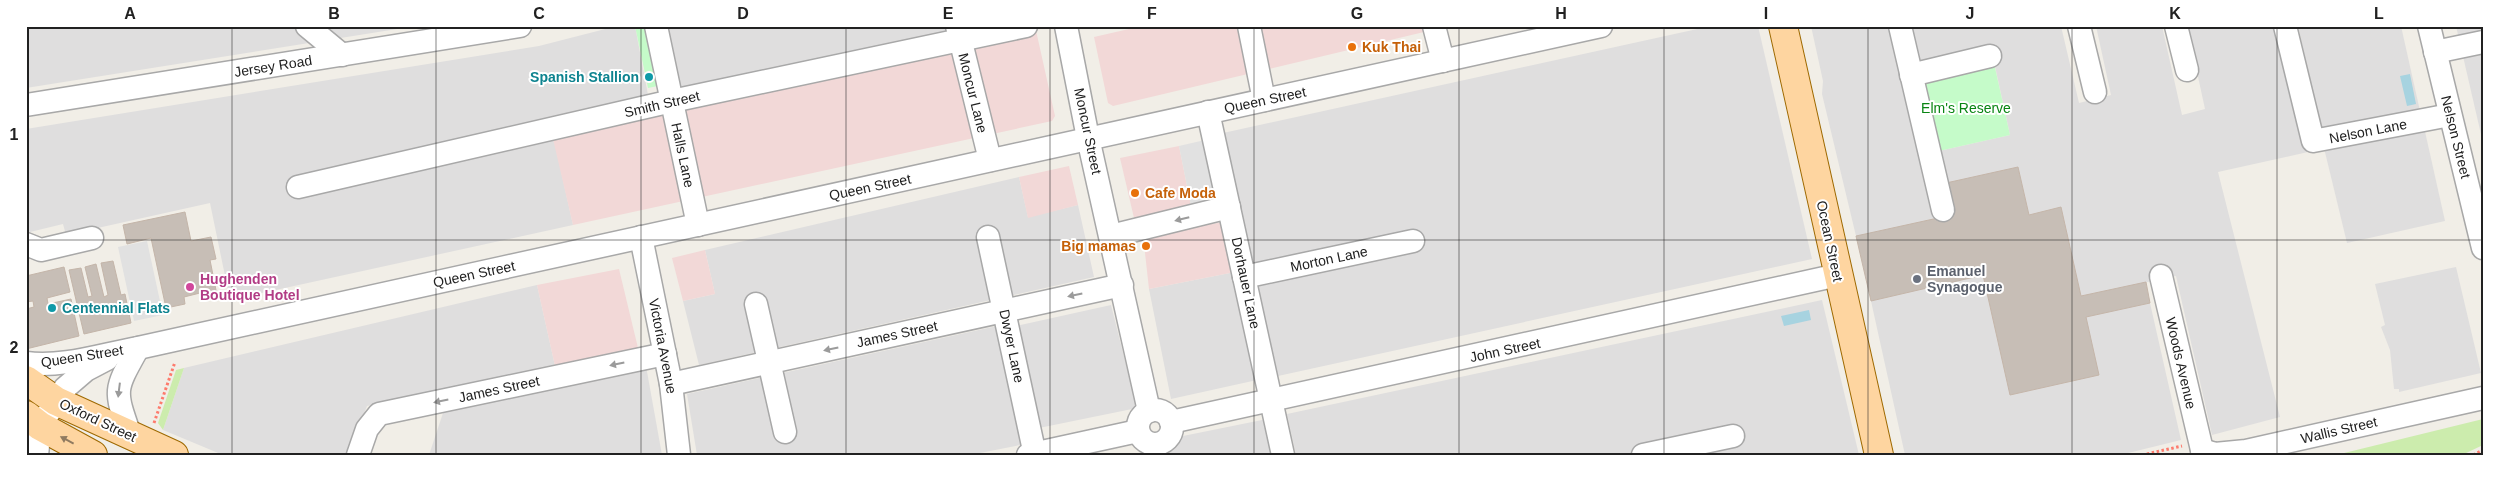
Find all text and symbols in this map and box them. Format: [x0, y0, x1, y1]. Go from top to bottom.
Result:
text: A [124, 5, 136, 22]
text: B [328, 5, 340, 22]
text: C [533, 5, 545, 22]
text: D [737, 5, 749, 22]
text: E [943, 5, 954, 22]
text: F [1147, 5, 1157, 22]
text: G [1351, 5, 1363, 22]
text: H [1555, 5, 1567, 22]
text: I [1764, 5, 1768, 22]
text: J [1966, 5, 1974, 22]
text: K [2169, 5, 2181, 22]
text: L [2374, 5, 2384, 22]
place label: Kuk Thai [1362, 39, 1421, 55]
marker: Kuk Thai [1346, 41, 1358, 53]
street label: Moncur Lane [955, 51, 991, 135]
street label: Jersey Road [233, 52, 313, 80]
place label: Spanish Stallion [530, 69, 639, 85]
marker: Spanish Stallion [643, 71, 655, 83]
street label: Queen Street [1223, 83, 1307, 116]
street label: Moncur Street [1071, 86, 1105, 176]
street label: Smith Street [623, 88, 701, 120]
street label: Nelson Street [2438, 94, 2474, 180]
park label: Elm's Reserve [1921, 100, 2011, 116]
street label: Nelson Lane [2328, 116, 2408, 146]
street label: Halls Lane [668, 121, 698, 189]
text: 1 [10, 126, 19, 143]
street label: Queen Street [828, 170, 912, 203]
place label: Cafe Moda [1145, 185, 1216, 201]
marker: Cafe Moda [1129, 187, 1141, 199]
street label: Ocean Street [1814, 199, 1846, 283]
one-way arrow [1174, 215, 1189, 223]
street label: Dorhauer Lane [1228, 236, 1264, 331]
place label: Big mamas [1061, 238, 1136, 254]
marker: Big mamas [1140, 240, 1152, 252]
street label: Morton Lane [1289, 243, 1369, 275]
street label: Queen Street [432, 257, 516, 290]
place label: Emanuel Synagogue [1927, 263, 2003, 295]
place label: Hughenden Boutique Hotel [200, 271, 300, 303]
marker: Emanuel Synagogue [1911, 273, 1923, 285]
marker: Hughenden Boutique Hotel [184, 281, 196, 293]
one-way arrow [1066, 292, 1082, 300]
street label: Victoria Avenue [646, 297, 680, 395]
place label: Centennial Flats [62, 300, 170, 316]
marker: Centennial Flats [46, 302, 58, 314]
street label: Dwyer Lane [996, 308, 1028, 384]
street label: Woods Avenue [2163, 316, 2199, 411]
street label: James Street [855, 318, 939, 350]
street label: John Street [1468, 335, 1542, 365]
text: 2 [10, 339, 19, 356]
street label: Queen Street [40, 342, 124, 370]
one-way arrow [822, 345, 838, 353]
one-way arrow [610, 360, 625, 368]
street label: James Street [457, 373, 541, 405]
one-way arrow [115, 383, 123, 399]
street label: Oxford Street [57, 395, 139, 445]
one-way arrow [433, 398, 449, 406]
street label: Wallis Street [2299, 413, 2379, 447]
one-way arrow [59, 436, 74, 444]

